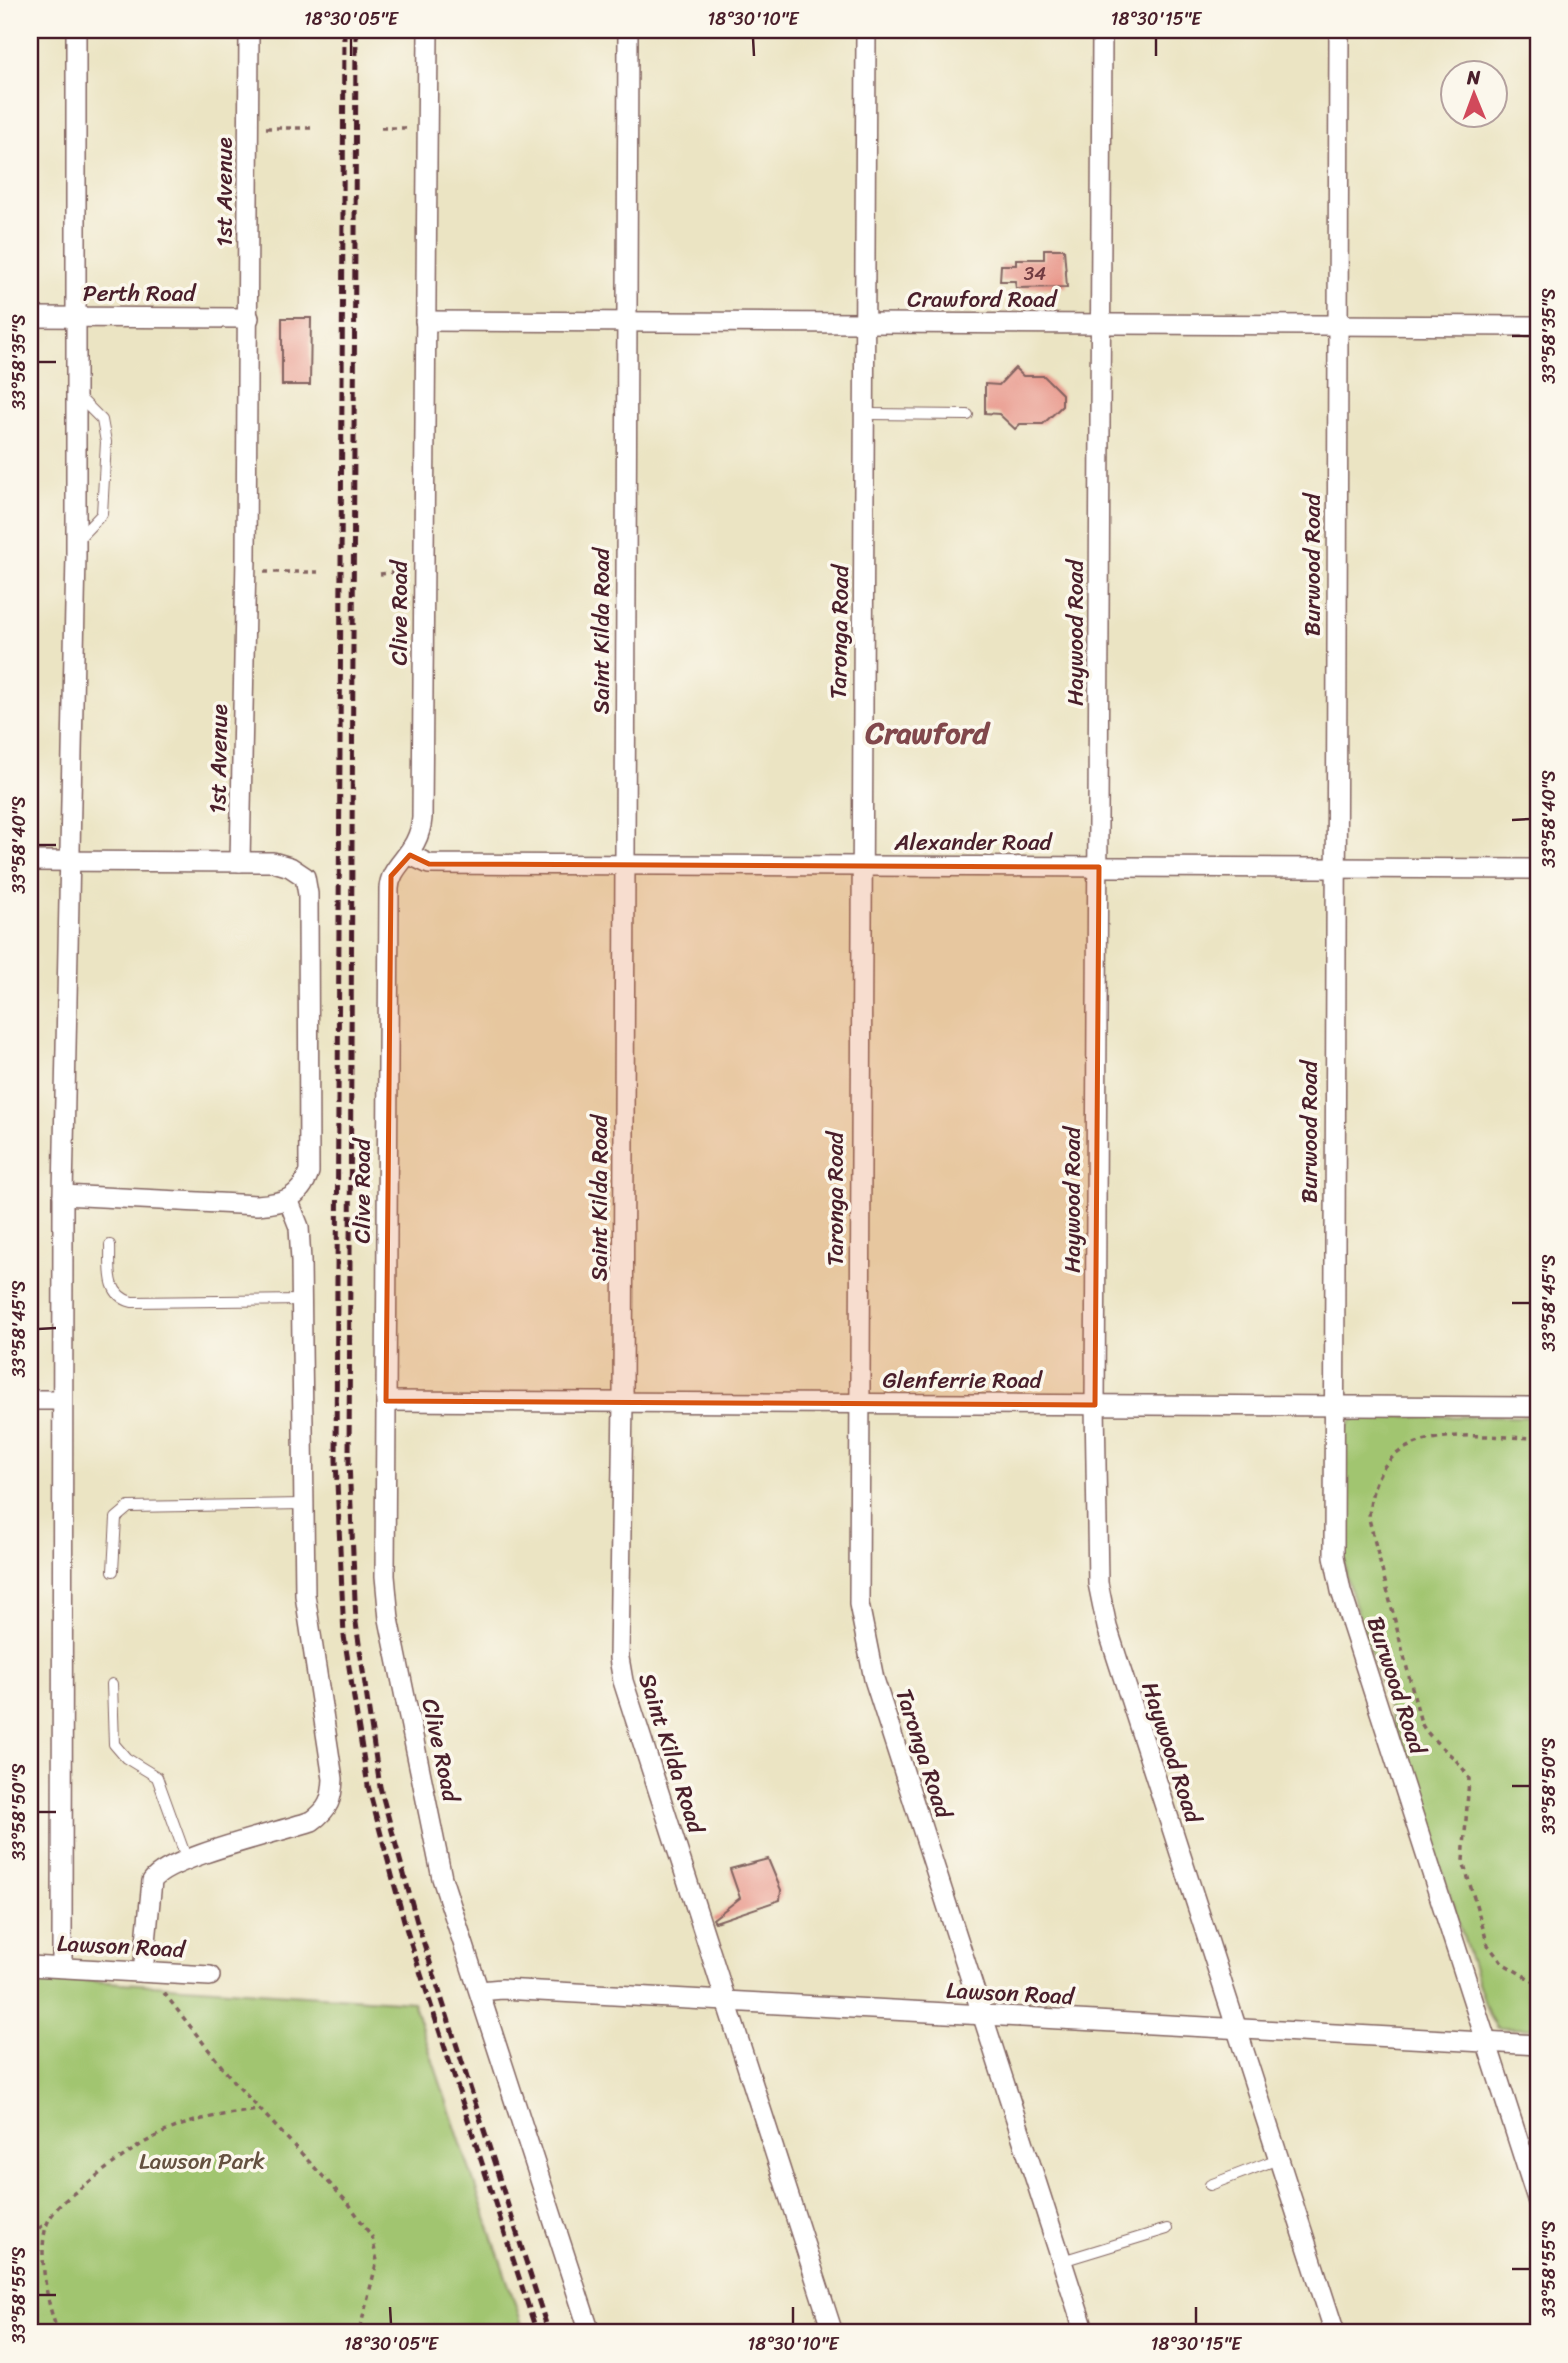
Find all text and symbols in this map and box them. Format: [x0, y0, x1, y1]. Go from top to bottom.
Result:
text: 18°30'05"E [304, 3, 399, 35]
text: 18°30'10"E [708, 3, 799, 35]
text: 18°30'15"E [1111, 3, 1202, 35]
north arrow [1438, 60, 1508, 130]
text: N [1466, 61, 1481, 94]
street label: 1st Avenue [204, 137, 245, 247]
house number: 34 [1024, 257, 1046, 290]
street label: Perth Road [83, 273, 197, 314]
street label: Crawford Road [907, 279, 1059, 320]
text: 33°58'35"S [1533, 288, 1565, 384]
text: 33°58'35"S [3, 314, 35, 410]
street label: Burwood Road [1292, 492, 1333, 636]
street label: Saint Kilda Road [581, 546, 622, 714]
street label: Haywood Road [1055, 558, 1096, 706]
street label: Clive Road [379, 559, 420, 665]
street label: Taronga Road [818, 563, 861, 699]
street label: 1st Avenue [197, 704, 240, 814]
district label: Crawford [864, 706, 991, 760]
text: 33°58'40"S [1533, 770, 1565, 868]
text: 33°58'40"S [3, 796, 35, 894]
street label: Alexander Road [893, 822, 1053, 863]
street label: Burwood Road [1289, 1059, 1330, 1203]
street label: Saint Kilda Road [579, 1113, 620, 1281]
street label: Haywood Road [1052, 1125, 1093, 1273]
street label: Taronga Road [815, 1130, 856, 1266]
street label: Clive Road [342, 1137, 383, 1243]
text: 33°58'45"S [1533, 1254, 1565, 1352]
text: 33°58'45"S [3, 1280, 35, 1378]
street label: Glenferrie Road [882, 1360, 1043, 1401]
street label: Burwood Road [1355, 1611, 1439, 1761]
street label: Saint Kilda Road [626, 1668, 717, 1840]
street label: Haywood Road [1129, 1676, 1214, 1830]
street label: Taronga Road [883, 1683, 964, 1825]
street label: Clive Road [410, 1695, 472, 1807]
text: 33°58'50"S [1533, 1737, 1565, 1835]
text: 33°58'50"S [3, 1763, 35, 1861]
street label: Lawson Road [56, 1923, 188, 1970]
street label: Lawson Road [945, 1970, 1077, 2017]
park label: Lawson Park [139, 2141, 265, 2182]
text: 33°58'55"S [1533, 2221, 1565, 2317]
text: 33°58'55"S [3, 2247, 35, 2343]
text: 18°30'05"E [344, 2328, 439, 2360]
text: 18°30'10"E [748, 2328, 839, 2360]
text: 18°30'15"E [1151, 2328, 1242, 2360]

